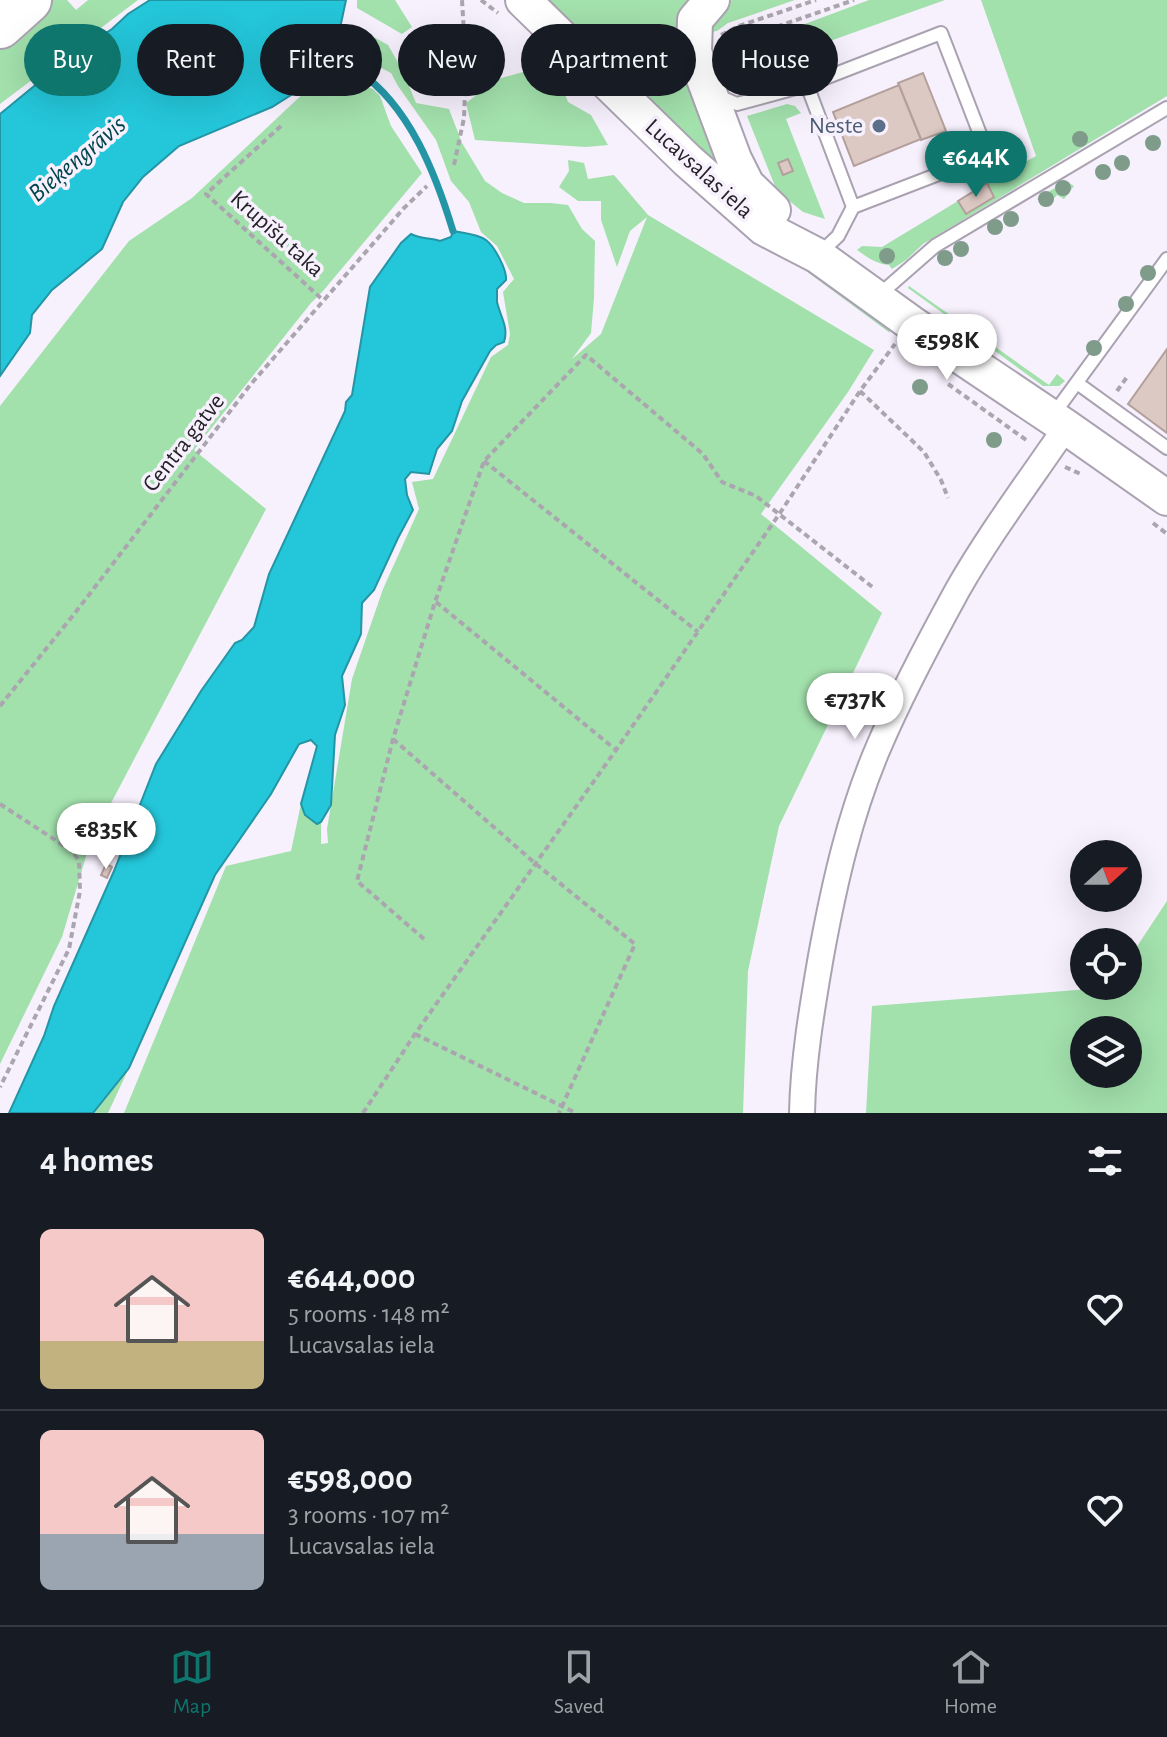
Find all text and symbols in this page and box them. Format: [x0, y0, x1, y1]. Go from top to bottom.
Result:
chip: Buy [24, 24, 121, 96]
chip: Rent [137, 24, 244, 96]
chip: Filters [260, 24, 382, 96]
chip: New [398, 24, 505, 96]
chip: Apartment [521, 24, 696, 96]
chip: House [712, 24, 838, 96]
water label: Bieķengrāvis [24, 111, 132, 208]
place label: Neste [809, 114, 863, 138]
street label: Lucavsalas iela [641, 115, 757, 223]
marker: Neste [870, 117, 888, 135]
pin: €644K [920, 131, 1032, 199]
text: €644K [943, 144, 1009, 170]
street label: Krupīšu taka [226, 186, 328, 282]
pin: €598K [891, 314, 1003, 382]
text: €598K [915, 327, 979, 353]
street label: Centra gatve [139, 390, 229, 496]
pin: €737K [799, 673, 911, 741]
text: €737K [825, 686, 886, 712]
pin: €835K [50, 803, 162, 871]
text: €835K [75, 816, 137, 842]
north arrow [1070, 840, 1142, 912]
map controls [1070, 840, 1142, 1088]
button: locate [1070, 928, 1142, 1000]
button: layers [1070, 1016, 1142, 1088]
icon: filters [1083, 1139, 1127, 1183]
text: 4 homes [40, 1144, 154, 1178]
icon: home [104, 1261, 200, 1357]
text: €644,000 [288, 1261, 415, 1295]
icon: heart [1083, 1287, 1127, 1331]
text: 5 rooms · 148 m² [288, 1301, 450, 1327]
text: Lucavsalas iela [288, 1332, 435, 1358]
icon: home [104, 1462, 200, 1558]
text: €598,000 [288, 1462, 413, 1496]
icon: heart [1083, 1488, 1127, 1532]
text: 3 rooms · 107 m² [288, 1502, 449, 1528]
text: Lucavsalas iela [288, 1533, 435, 1559]
tab: Map [170, 1645, 214, 1719]
tab: Saved [554, 1645, 604, 1719]
tab: Home [944, 1645, 997, 1719]

